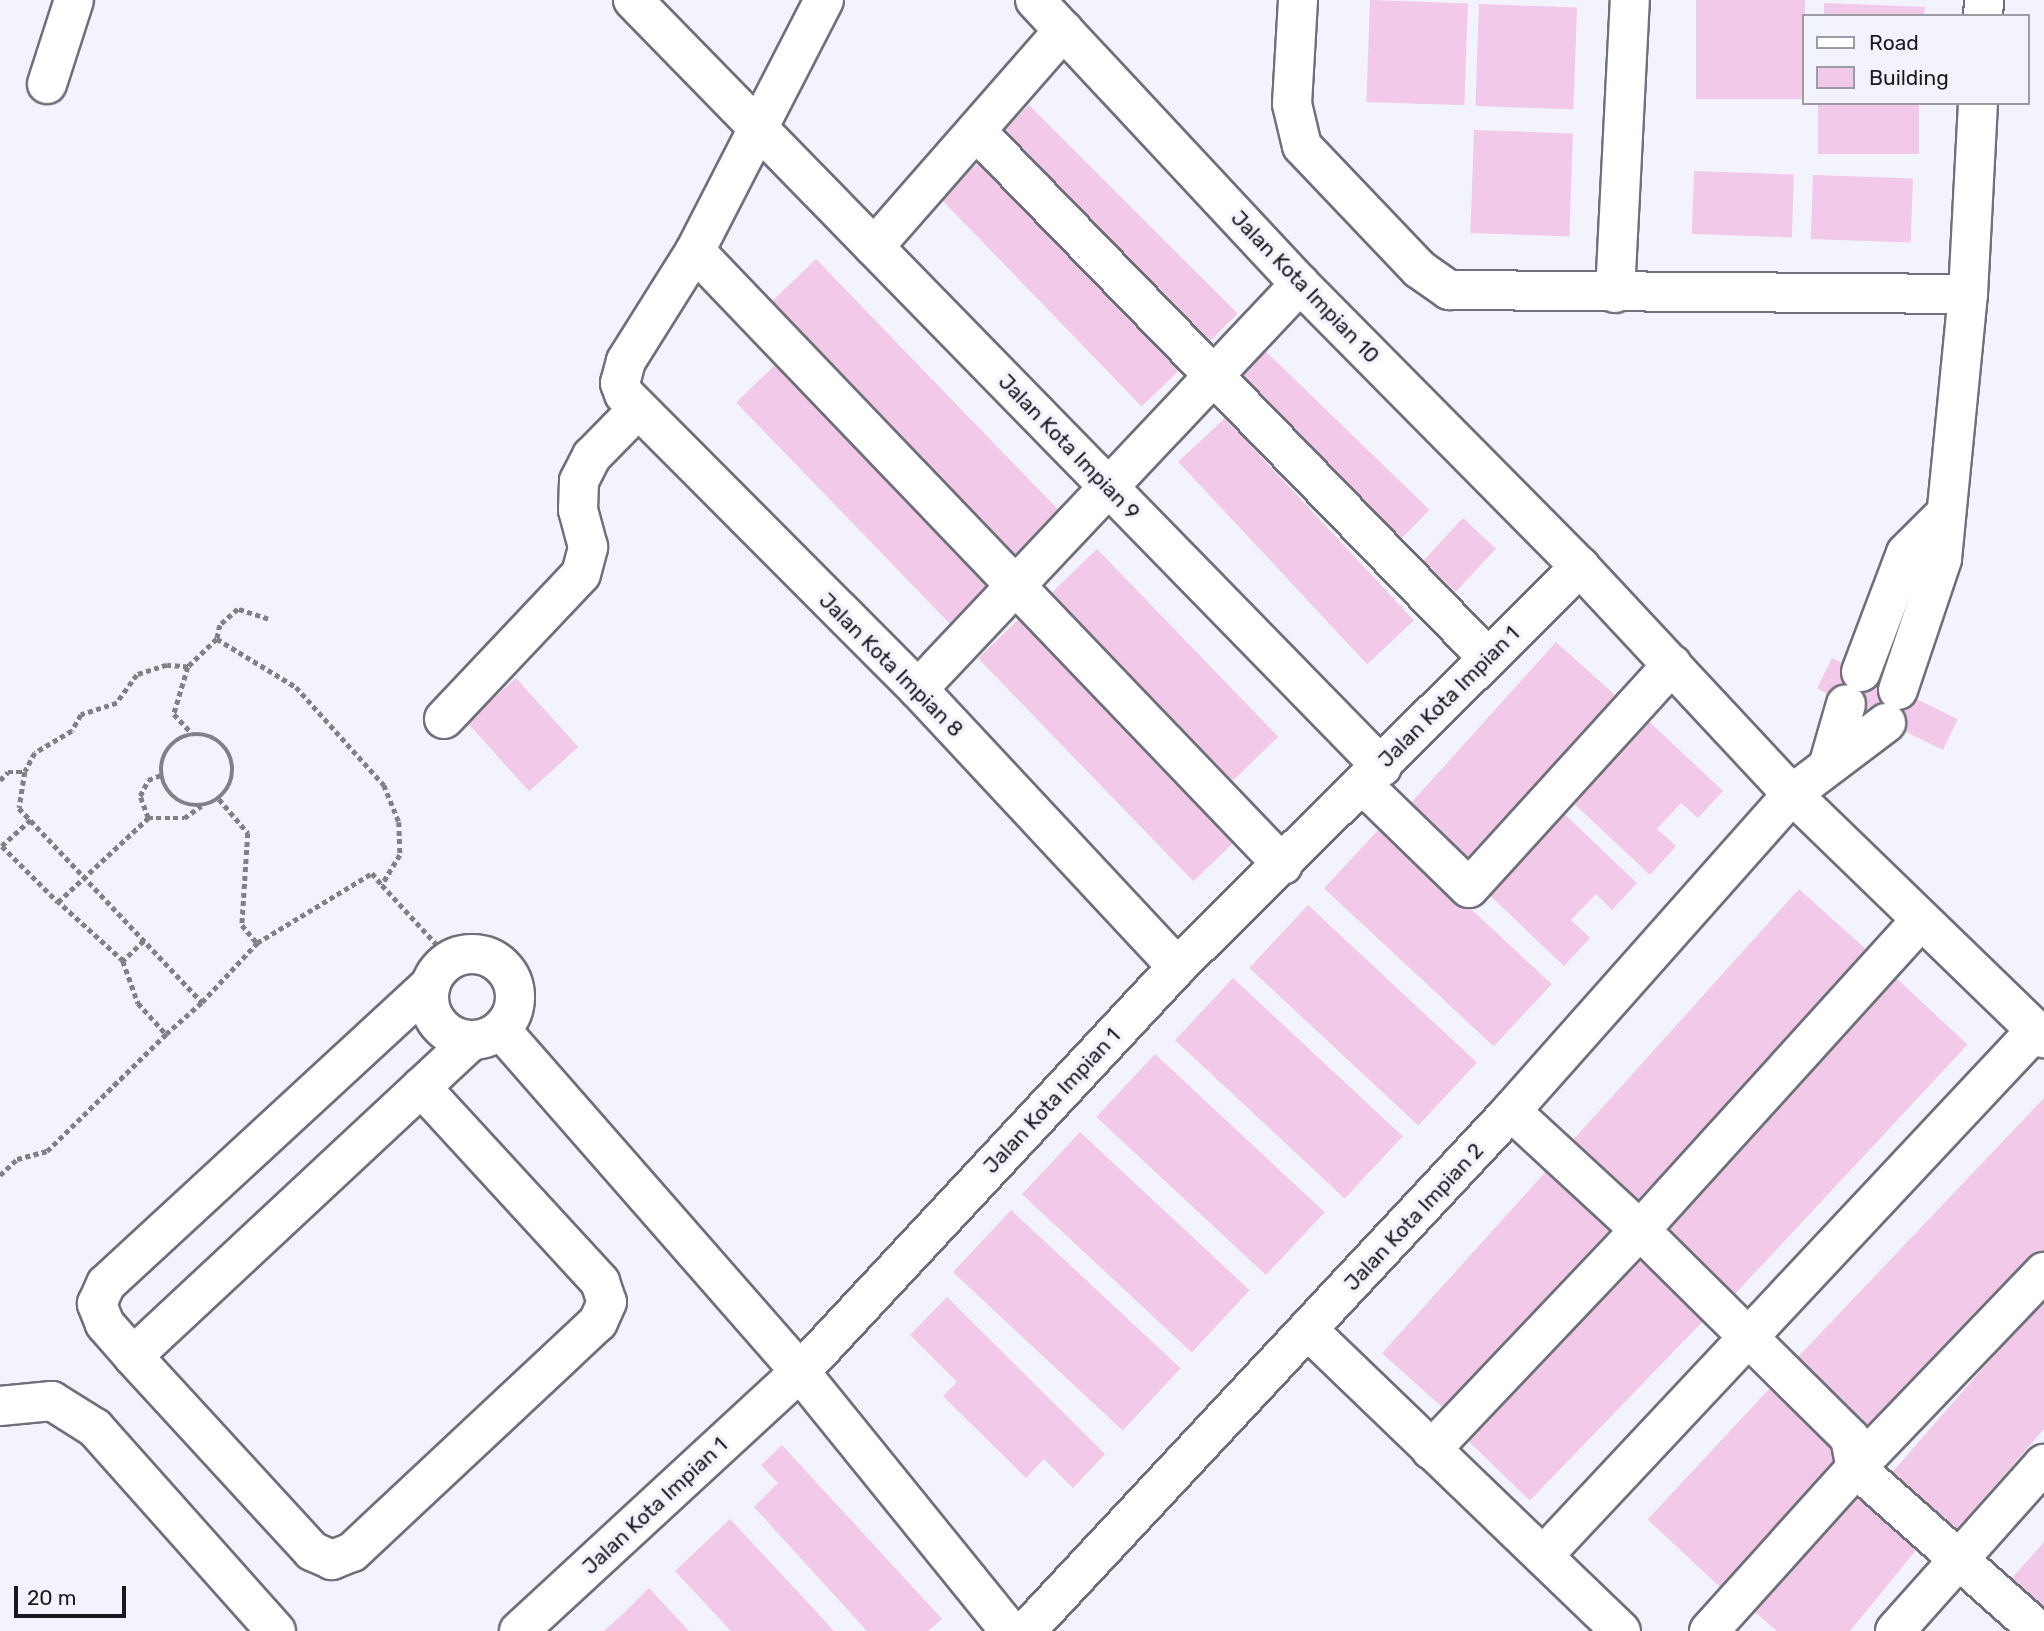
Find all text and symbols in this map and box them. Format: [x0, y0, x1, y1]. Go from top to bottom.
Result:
legend [1802, 14, 2030, 105]
text: Road [1869, 30, 1919, 55]
text: Building [1869, 65, 1949, 90]
street label: Jalan Kota Impian 10 [1226, 206, 1384, 368]
street label: Jalan Kota Impian 9 [993, 369, 1145, 525]
street label: Jalan Kota Impian 8 [814, 588, 968, 742]
street label: Jalan Kota Impian 1 [1373, 621, 1525, 773]
street label: Jalan Kota Impian 1 [978, 1023, 1126, 1179]
street label: Jalan Kota Impian 2 [1339, 1138, 1489, 1296]
street label: Jalan Kota Impian 1 [577, 1432, 733, 1580]
scale bar [18, 1572, 130, 1616]
text: 20 m [27, 1585, 76, 1610]

